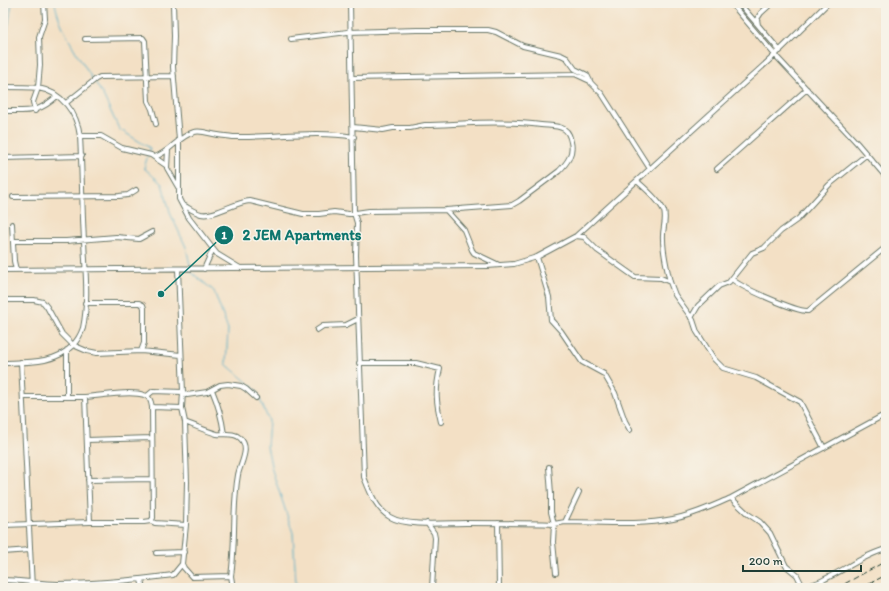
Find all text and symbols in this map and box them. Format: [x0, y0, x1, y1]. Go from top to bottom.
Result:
callout: 2 JEM Apartments [214, 221, 369, 248]
text: 2 JEM Apartments [242, 226, 362, 245]
text: 1 [221, 228, 227, 242]
scale bar [743, 547, 861, 573]
text: 200 m [749, 554, 783, 568]

